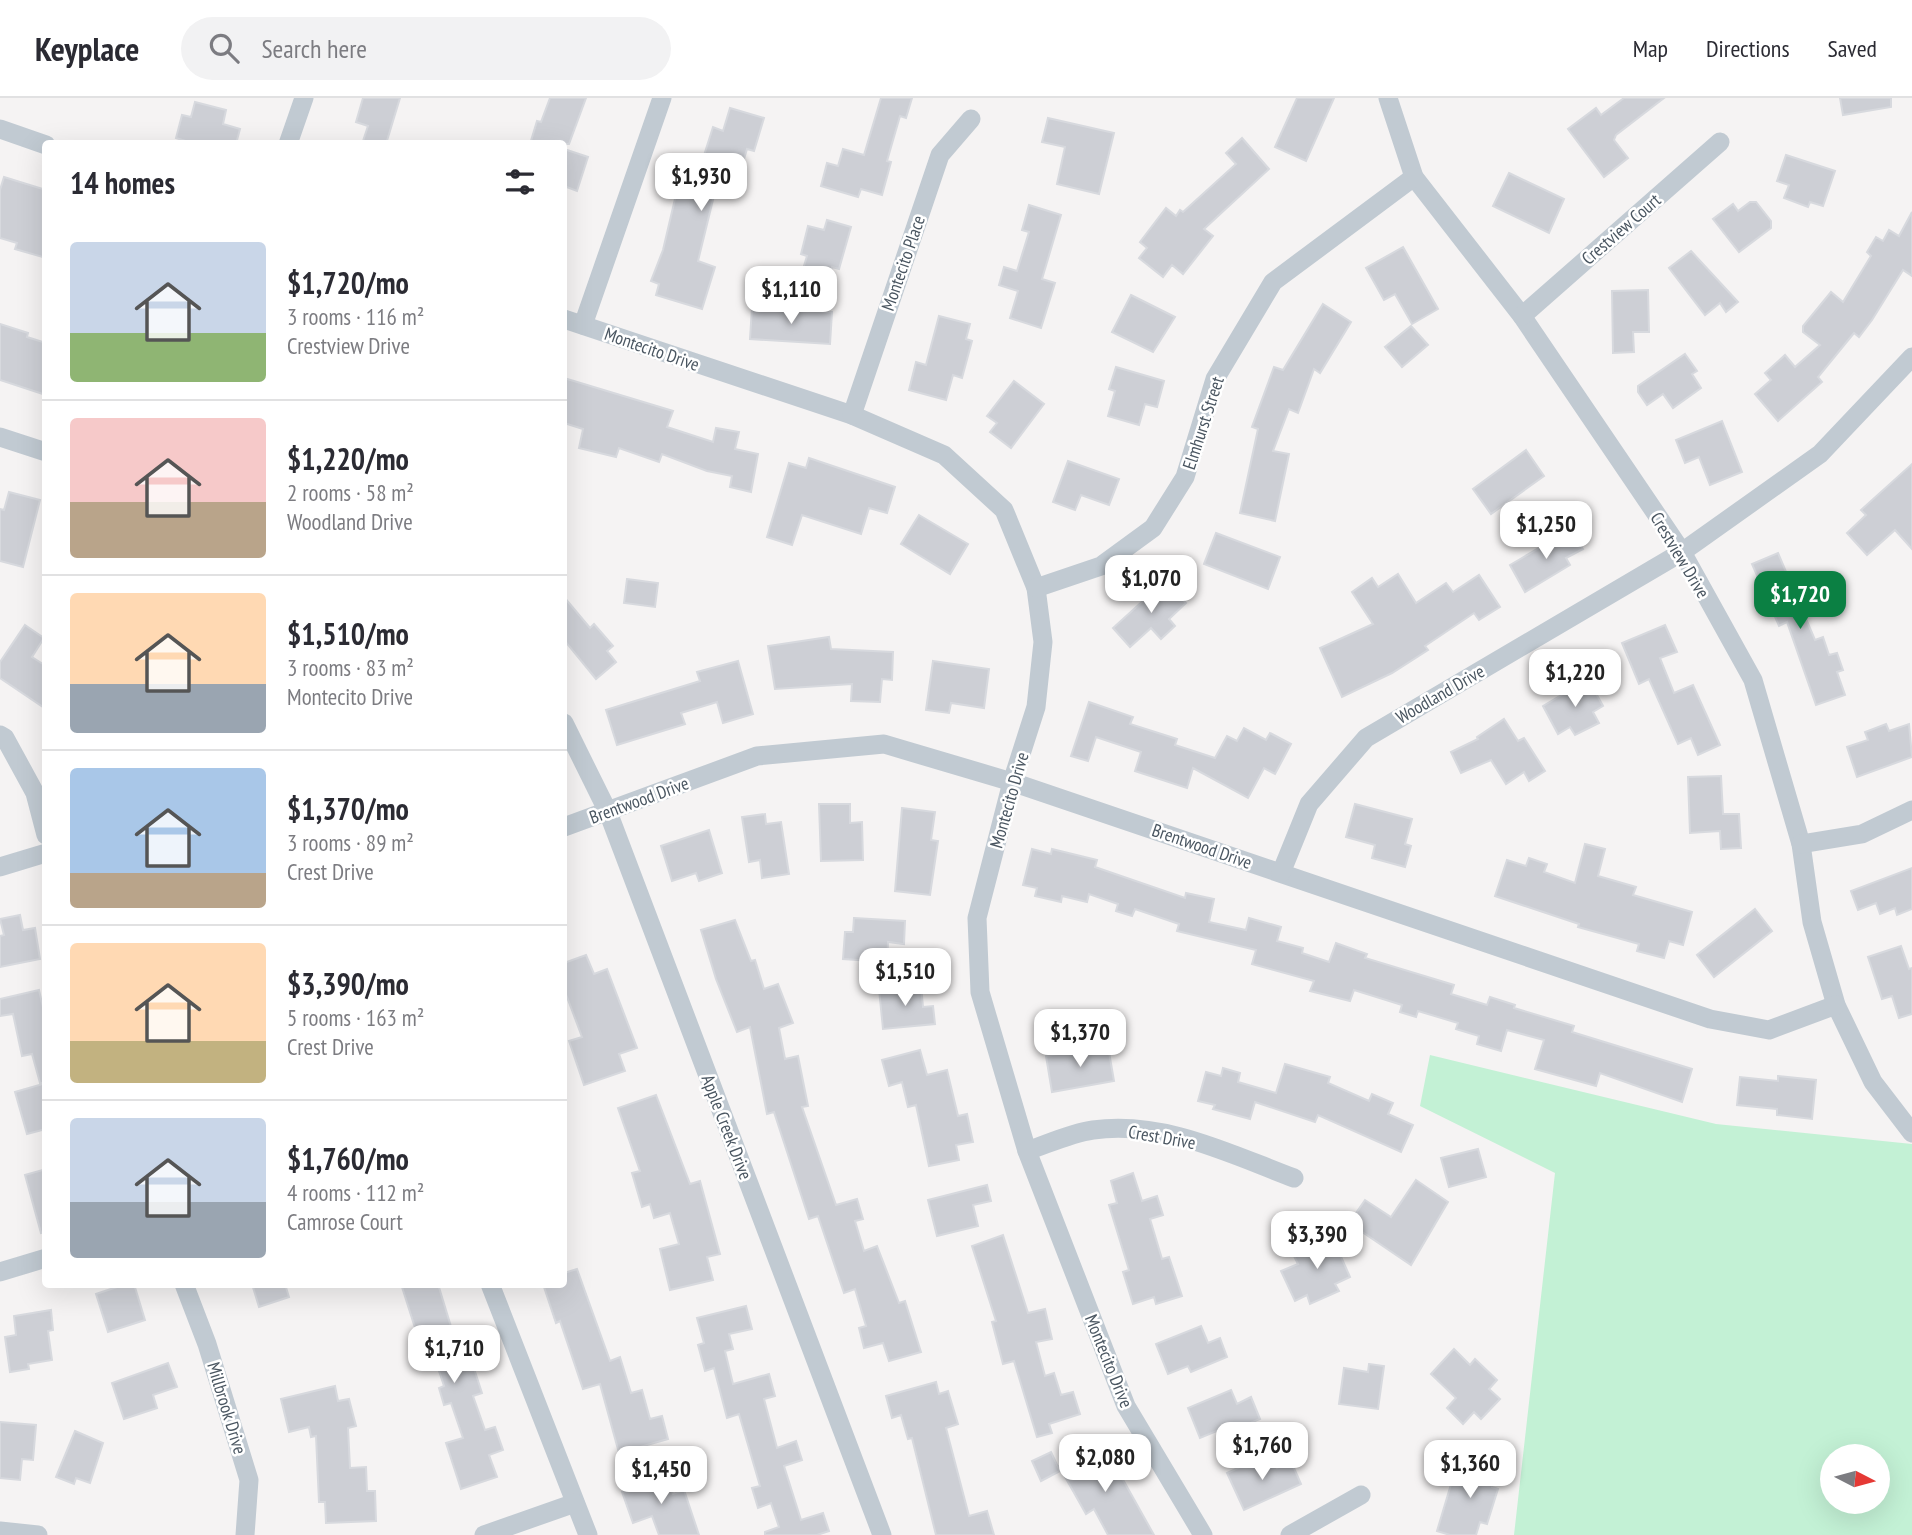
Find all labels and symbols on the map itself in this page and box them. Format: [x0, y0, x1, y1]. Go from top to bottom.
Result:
pin: $1,930 [644, 153, 758, 213]
street label: Crestview Court [1577, 188, 1665, 270]
street label: Montecito Place [876, 212, 930, 314]
pin: $1,110 [734, 266, 848, 326]
street label: Montecito Drive [602, 322, 702, 376]
street label: Elmhurst Street [1177, 374, 1229, 472]
pin: $1,250 [1489, 502, 1603, 561]
street label: Crestview Drive [1645, 508, 1715, 602]
pin: $1,070 [1094, 556, 1208, 615]
pin: $1,720 [1743, 572, 1857, 631]
pin: $1,220 [1518, 650, 1632, 709]
street label: Woodland Drive [1392, 659, 1488, 729]
street label: Montecito Drive [984, 749, 1034, 851]
street label: Brentwood Drive [586, 771, 692, 829]
street label: Brentwood Drive [1149, 818, 1255, 874]
pin: $1,510 [848, 948, 962, 1008]
pin: $1,370 [1023, 1010, 1137, 1069]
street label: Apple Creek Drive [696, 1071, 758, 1183]
street label: Crest Drive [1127, 1120, 1197, 1154]
pin: $3,390 [1260, 1212, 1374, 1271]
street label: Montecito Drive [1080, 1311, 1138, 1411]
pin: $1,710 [397, 1326, 511, 1385]
street label: Millbrook Drive [202, 1359, 252, 1457]
pin: $1,760 [1205, 1422, 1319, 1482]
pin: $2,080 [1048, 1434, 1162, 1494]
pin: $1,360 [1413, 1440, 1527, 1500]
north arrow [1820, 1444, 1890, 1514]
pin: $1,450 [604, 1446, 718, 1506]

